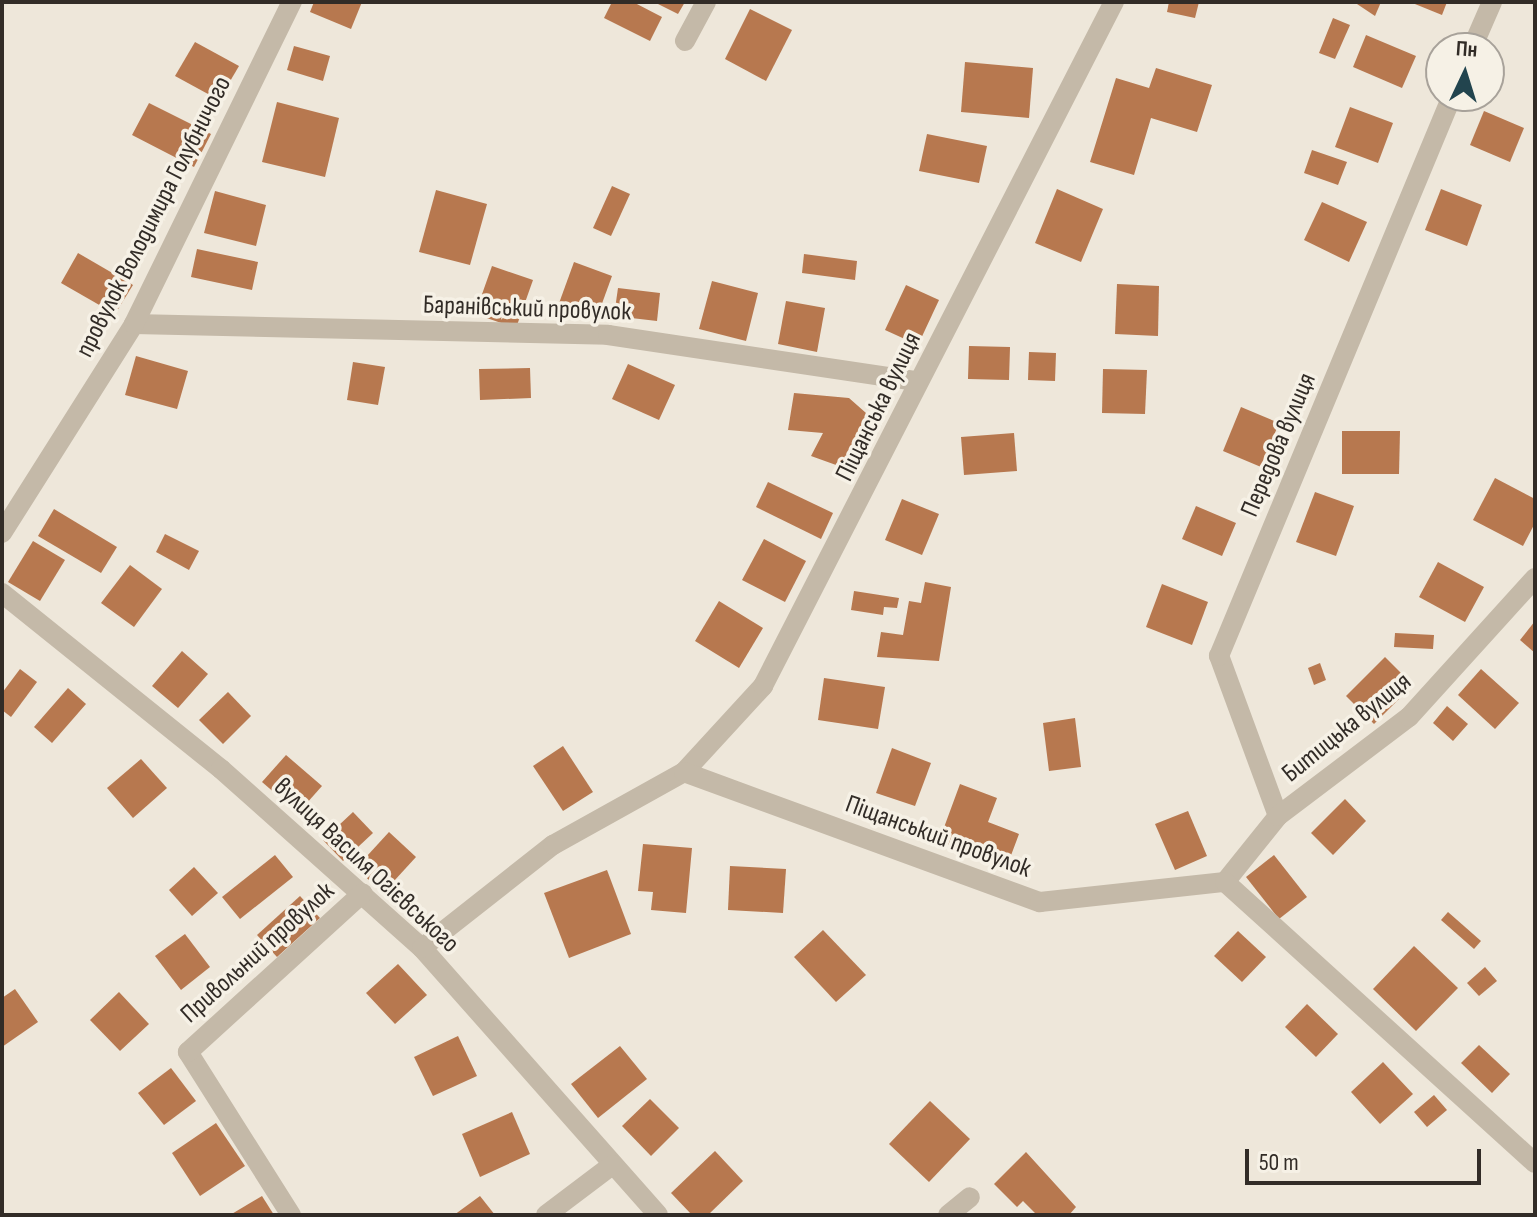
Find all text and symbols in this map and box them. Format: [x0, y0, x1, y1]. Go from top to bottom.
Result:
north arrow [1425, 32, 1505, 112]
text: Пн [1455, 35, 1478, 64]
street label: провулок Володимира Голубничого [69, 71, 239, 363]
street label: Баранівський провулок [422, 290, 632, 328]
street label: Піщанська вулиця [829, 327, 929, 487]
street label: Передова вулиця [1235, 368, 1323, 522]
street label: Битицька вулиця [1276, 667, 1418, 789]
street label: вулиця Василя Огієвського [267, 772, 465, 960]
street label: Піщанський провулок [841, 789, 1035, 885]
street label: Привольний провулок [175, 876, 341, 1030]
scale bar [1249, 1133, 1485, 1183]
text: 50 m [1259, 1148, 1299, 1177]

